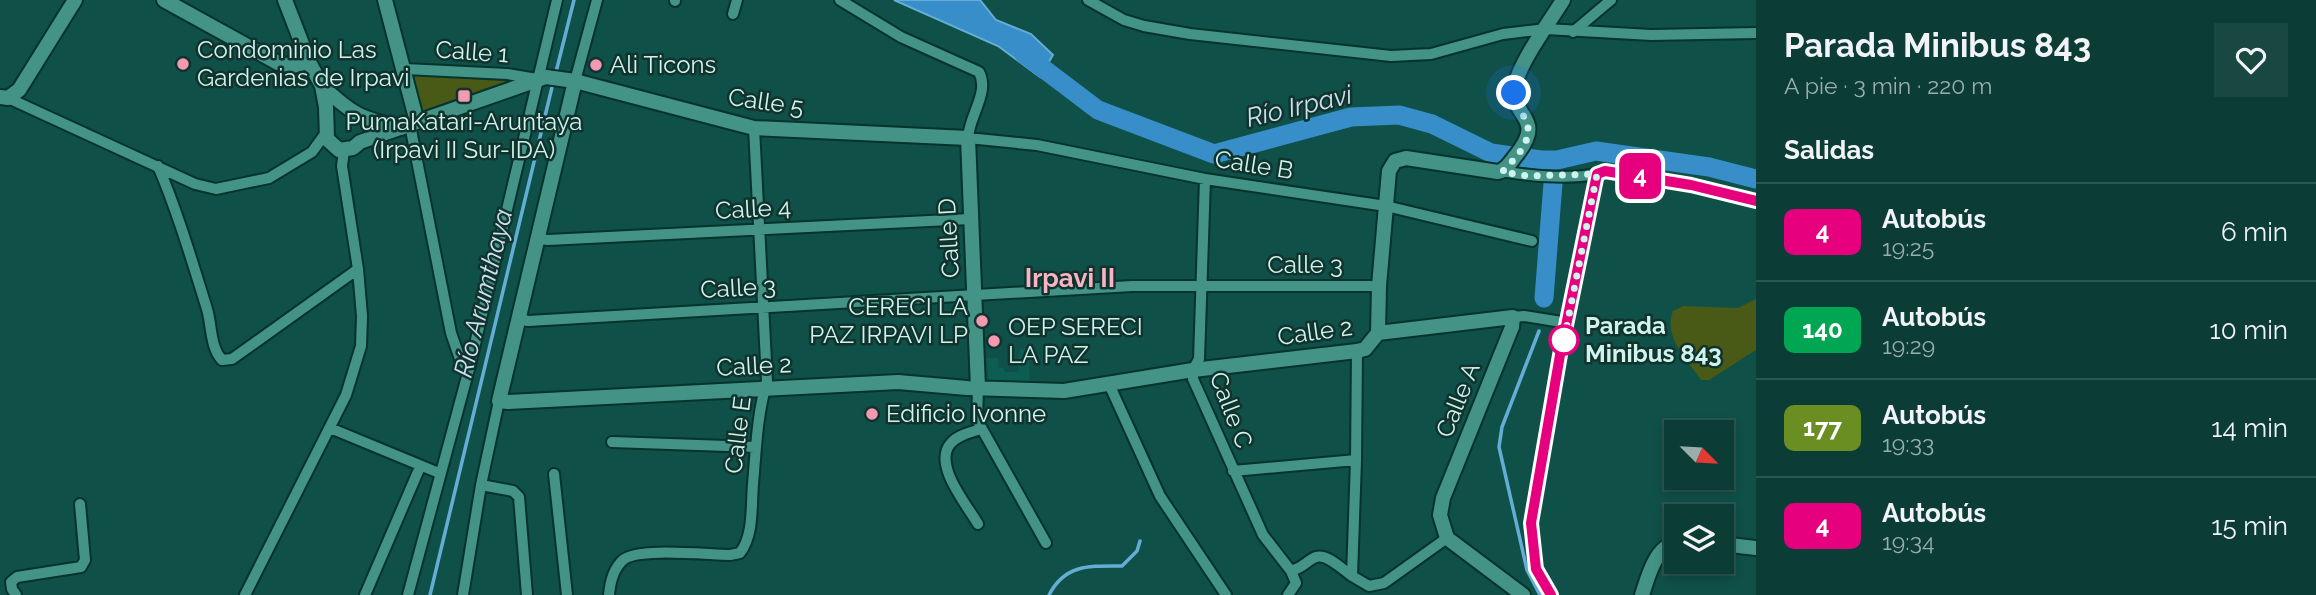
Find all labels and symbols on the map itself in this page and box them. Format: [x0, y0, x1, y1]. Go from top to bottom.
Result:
street label: Calle 1 [435, 34, 510, 69]
place label: Condominio Las Gardenias de Irpavi [197, 35, 409, 92]
place label: Ali Ticons [610, 50, 716, 79]
marker: Condominio Las Gardenias de Irpavi [175, 56, 191, 72]
marker: Ali Ticons [588, 57, 604, 73]
your location [1496, 75, 1531, 110]
water label: Río Irpavi [1243, 79, 1356, 133]
street label: Calle 5 [726, 82, 806, 121]
marker: PumaKatari-Aruntaya (Irpavi II Sur-IDA) [456, 88, 472, 104]
place label: PumaKatari-Aruntaya (Irpavi II Sur-IDA) [346, 107, 582, 164]
street label: Calle B [1213, 144, 1295, 185]
line badge: 4 [1617, 153, 1663, 199]
street label: Calle 4 [714, 192, 792, 225]
street label: Calle D [932, 197, 965, 279]
water label: Río Arumthaya [448, 206, 518, 380]
street label: Calle 3 [1267, 250, 1343, 279]
district label: Irpavi II [1025, 263, 1115, 293]
street label: Calle 3 [699, 271, 776, 304]
place label: CERECI LA PAZ IRPAVI LP [809, 292, 968, 349]
place label: Parada Minibus 843 [1585, 311, 1722, 368]
place label: OEP SERECI LA PAZ [1008, 312, 1143, 369]
street label: Calle 2 [1276, 312, 1354, 351]
marker: CERECI LA PAZ IRPAVI LP [974, 313, 990, 329]
marker: Parada Minibus 843 [1549, 325, 1579, 355]
marker: OEP SERECI LA PAZ [986, 333, 1002, 349]
street label: Calle 2 [716, 349, 792, 382]
street label: Calle A [1429, 358, 1486, 442]
street label: Calle C [1204, 368, 1259, 452]
street label: Calle E [718, 395, 757, 475]
place label: Edificio Ivonne [886, 399, 1046, 428]
marker: Edificio Ivonne [864, 406, 880, 422]
north arrow [1664, 420, 1734, 490]

